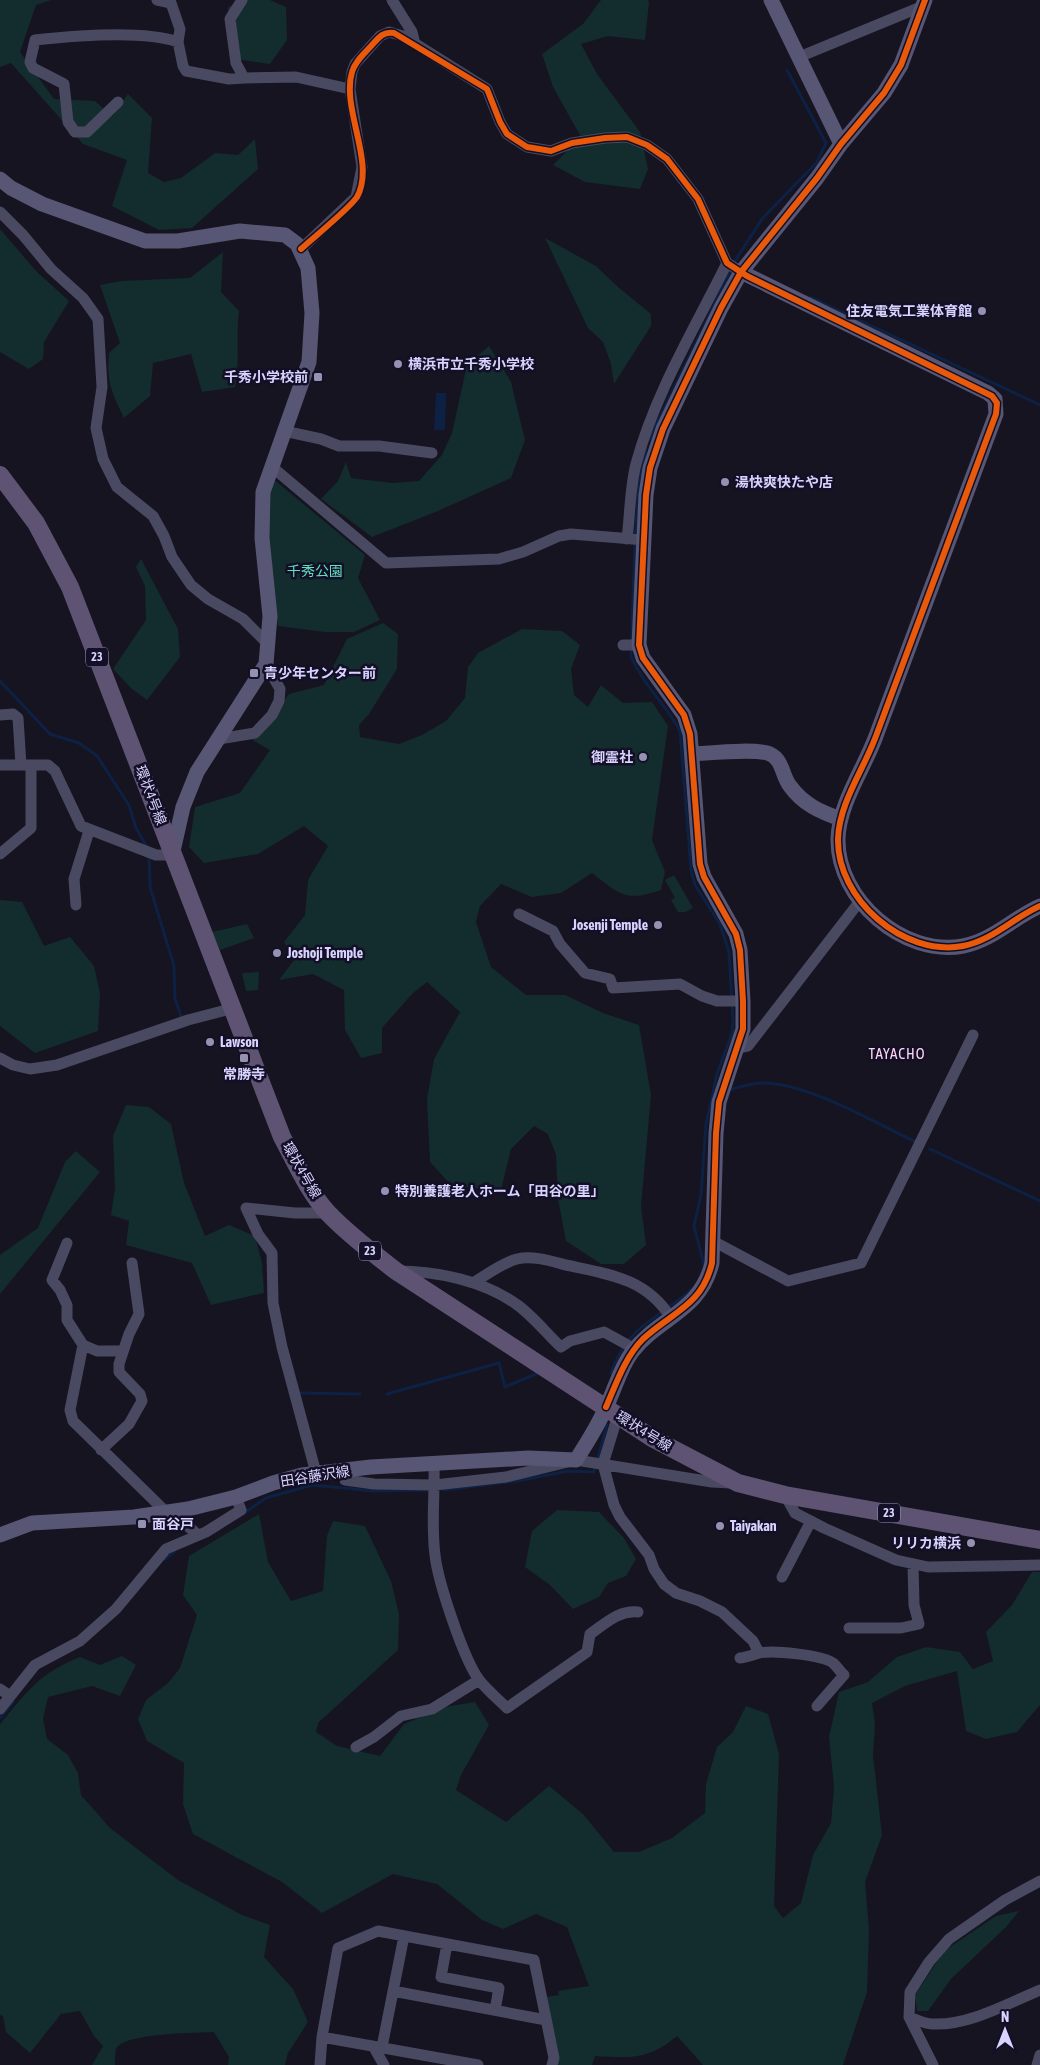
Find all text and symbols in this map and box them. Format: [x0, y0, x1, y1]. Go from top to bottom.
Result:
place label: 住友電気工業体育館 [846, 303, 972, 319]
marker: 住友電気工業体育館 [976, 305, 988, 317]
place label: 横浜市立千秀小学校 [408, 356, 534, 372]
marker: 横浜市立千秀小学校 [392, 358, 404, 370]
place label: 千秀小学校前 [224, 369, 308, 385]
marker: 千秀小学校前 [312, 371, 324, 383]
place label: 湯快爽快たや店 [735, 474, 833, 490]
marker: 湯快爽快たや店 [719, 476, 731, 488]
park label: 千秀公園 [287, 563, 343, 579]
road number: 23 [86, 648, 108, 666]
place label: 青少年センター前 [264, 665, 376, 681]
marker: 青少年センター前 [248, 667, 260, 679]
place label: 御霊社 [591, 749, 633, 765]
marker: 御霊社 [637, 751, 649, 763]
street label: 環状4号線 [132, 763, 170, 827]
place label: Josenji Temple [571, 917, 648, 933]
marker: Josenji Temple [652, 919, 664, 931]
place label: Joshoji Temple [286, 945, 363, 961]
marker: Joshoji Temple [271, 947, 283, 959]
place label: Lawson [220, 1034, 259, 1050]
marker: Lawson [204, 1036, 216, 1048]
district label: TAYACHO [868, 1045, 926, 1062]
marker: 常勝寺 [238, 1052, 250, 1064]
place label: 常勝寺 [223, 1066, 265, 1082]
street label: 環状4号線 [279, 1139, 325, 1201]
place label: 特別養護老人ホーム「田谷の里」 [395, 1183, 605, 1199]
marker: 特別養護老人ホーム「田谷の里」 [379, 1185, 391, 1197]
road number: 23 [359, 1242, 381, 1260]
street label: 環状4号線 [613, 1408, 675, 1454]
street label: 田谷藤沢線 [279, 1463, 351, 1489]
road number: 23 [878, 1504, 900, 1522]
place label: 面谷戸 [152, 1516, 194, 1532]
marker: 面谷戸 [136, 1518, 148, 1530]
place label: Taiyakan [730, 1518, 777, 1534]
marker: Taiyakan [714, 1520, 726, 1532]
place label: リリカ横浜 [891, 1535, 961, 1551]
marker: リリカ横浜 [965, 1537, 977, 1549]
north arrow [980, 2005, 1030, 2055]
text: N [1001, 2009, 1009, 2025]

